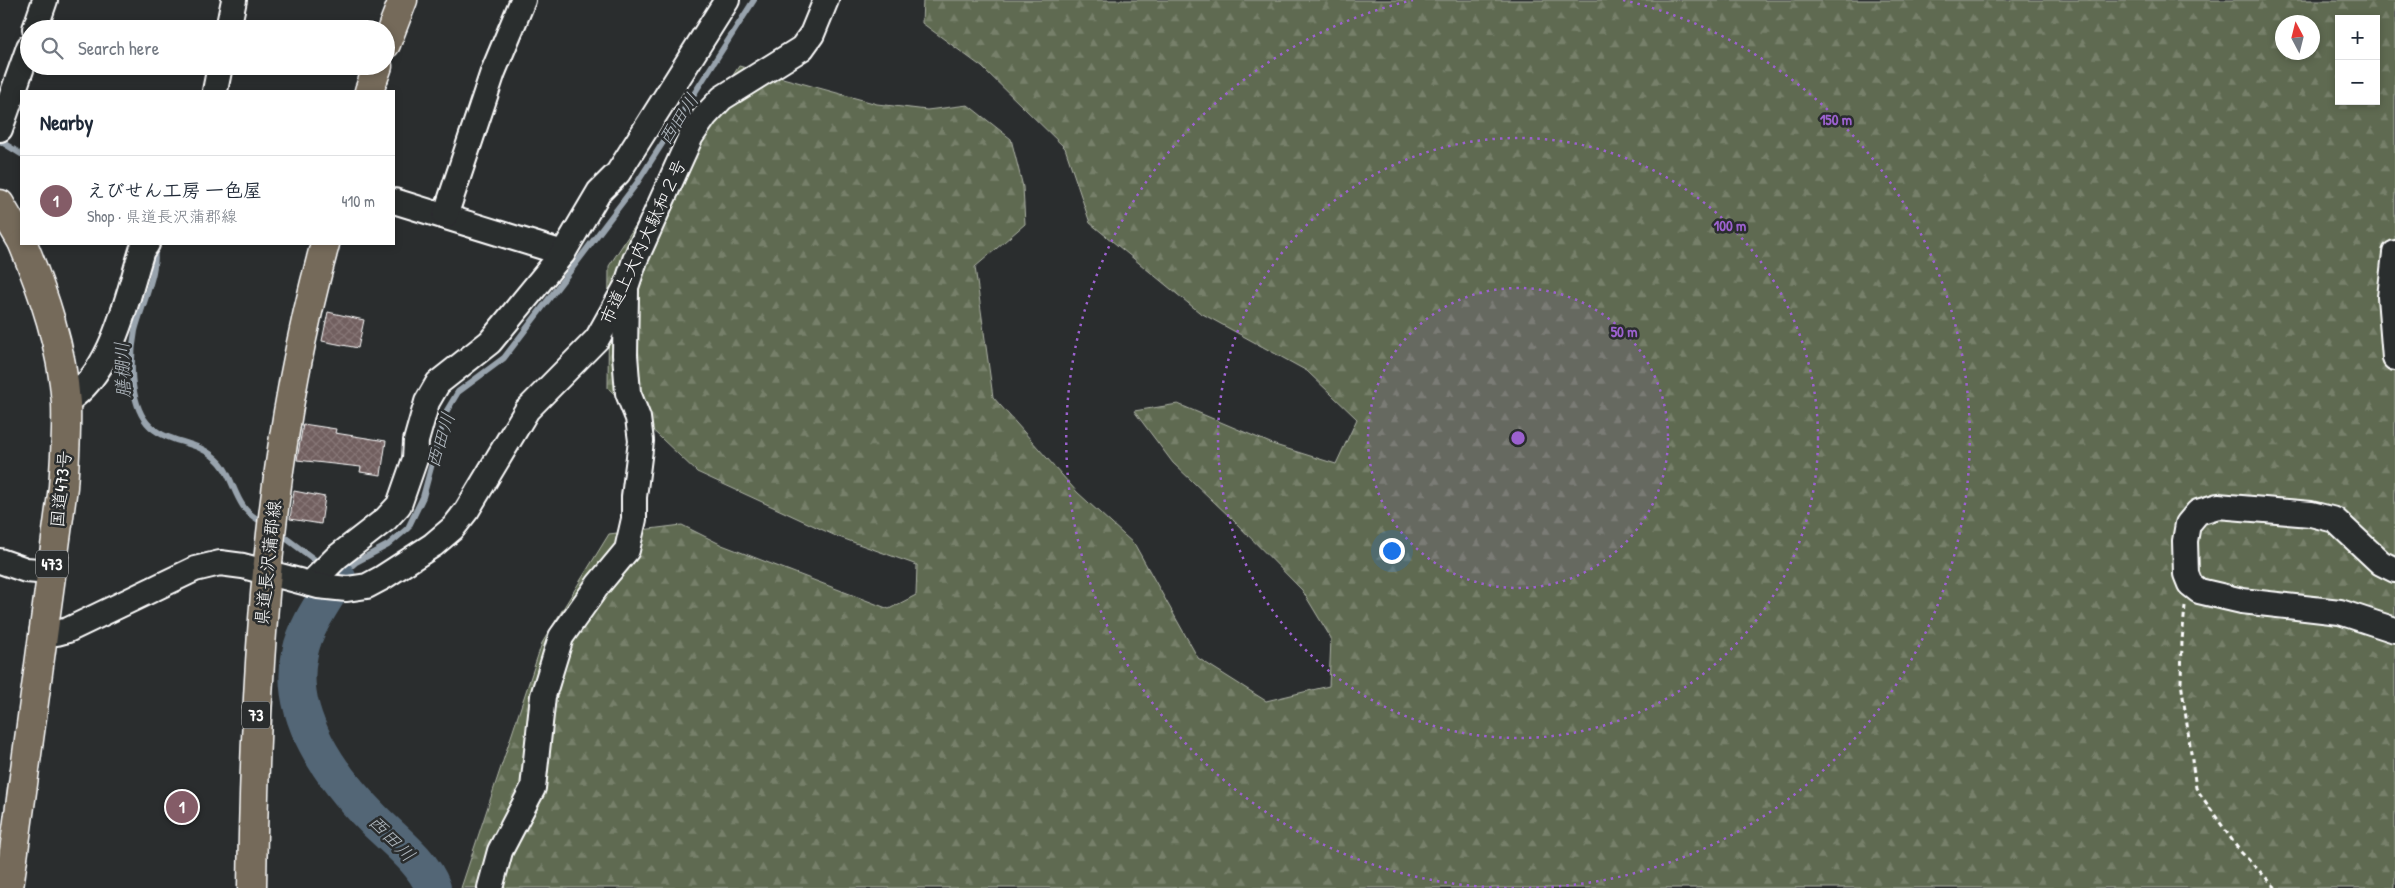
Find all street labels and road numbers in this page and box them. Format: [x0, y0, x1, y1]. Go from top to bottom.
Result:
street label: 市道上大内大駄和２号 [593, 155, 692, 329]
street label: 国道473号 [44, 449, 77, 529]
street label: 県道長沢蒲郡線 [248, 499, 287, 627]
road number: 473 [36, 550, 68, 578]
road number: 73 [242, 702, 270, 728]

